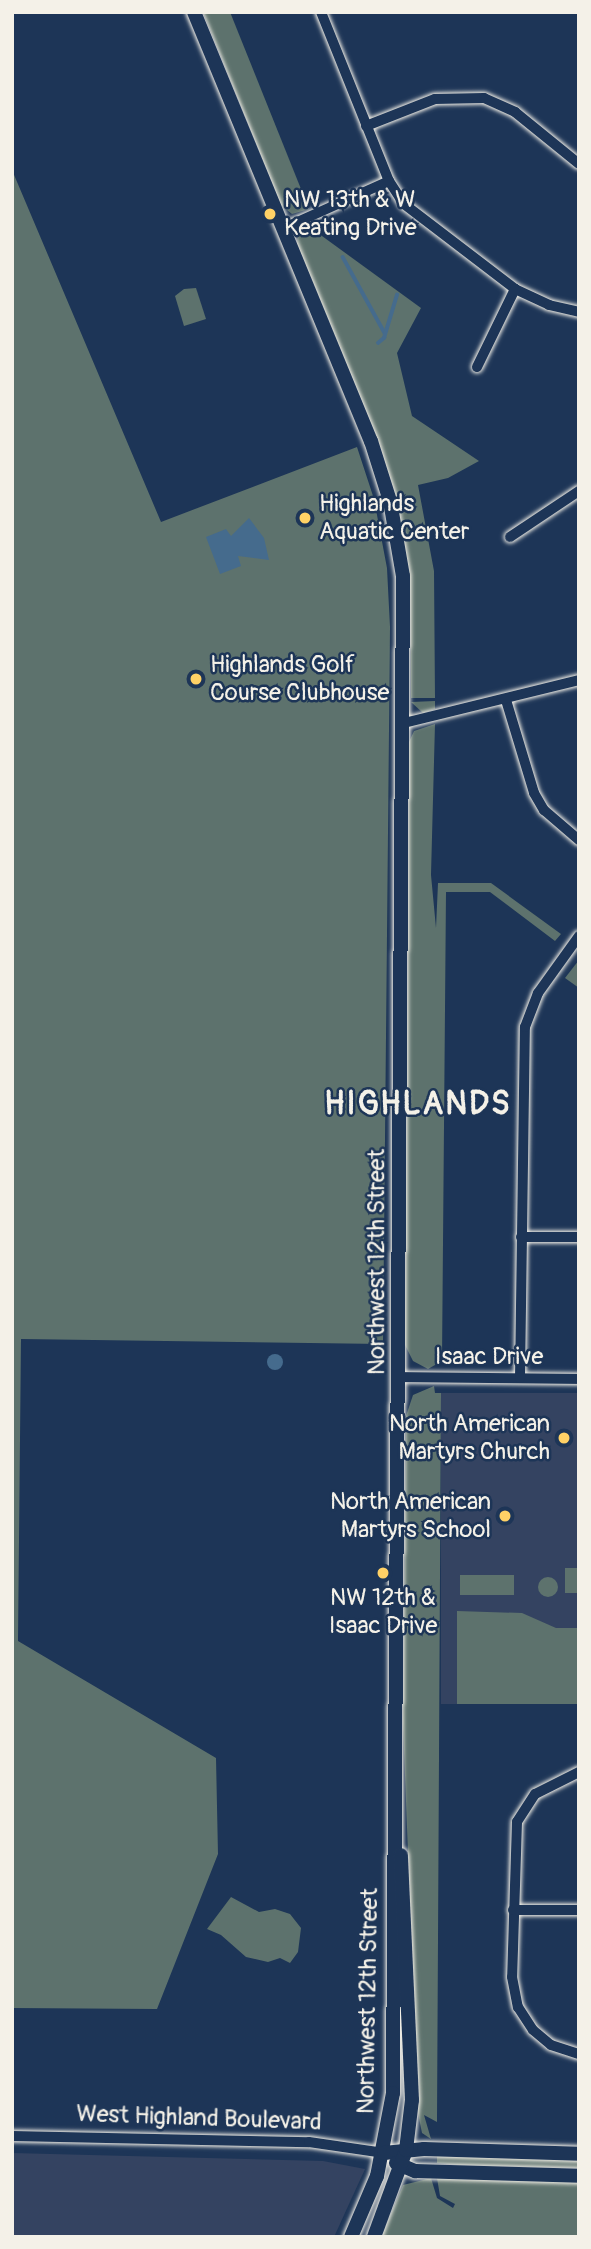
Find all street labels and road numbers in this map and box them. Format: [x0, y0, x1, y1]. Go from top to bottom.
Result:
street label: Northwest 12th Street [363, 1149, 391, 1375]
street label: Isaac Drive [435, 1343, 543, 1371]
street label: Northwest 12th Street [352, 1888, 384, 2114]
street label: West Highland Boulevard [76, 2099, 322, 2137]

